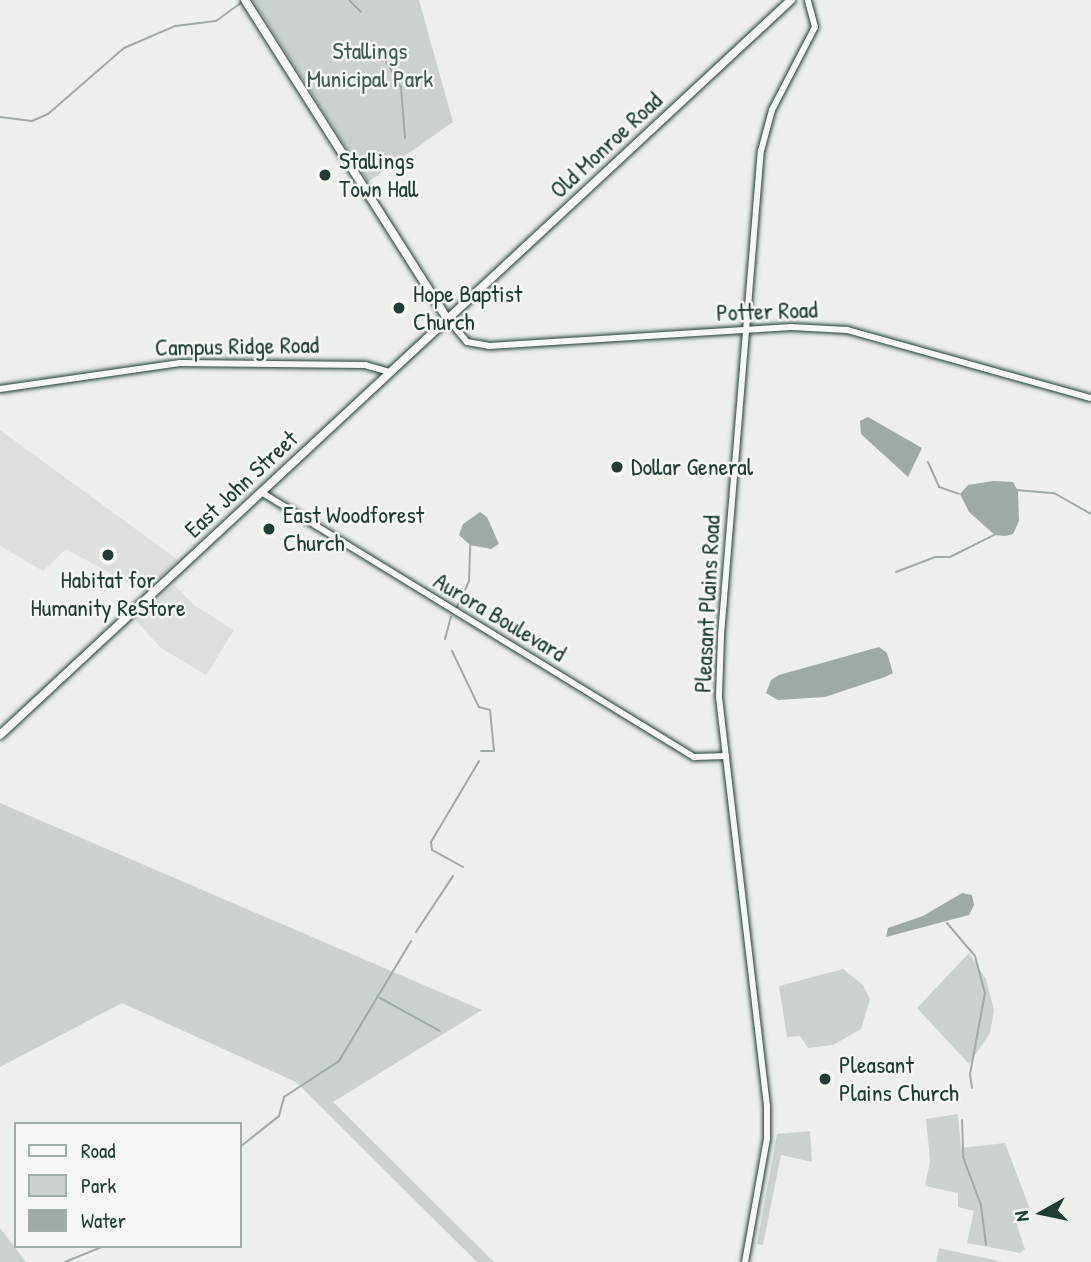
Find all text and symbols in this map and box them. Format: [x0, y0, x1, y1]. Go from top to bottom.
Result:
park label: Stallings Municipal Park [307, 37, 433, 93]
street label: Old Monroe Road [544, 86, 668, 204]
place label: Stallings Town Hall [339, 147, 418, 203]
marker: Stallings Town Hall [317, 167, 333, 183]
place label: Hope Baptist Church [413, 280, 522, 336]
street label: Potter Road [716, 295, 818, 327]
marker: Hope Baptist Church [391, 300, 407, 316]
street label: Campus Ridge Road [155, 330, 319, 362]
street label: East John Street [179, 424, 303, 544]
place label: Dollar General [631, 453, 753, 481]
marker: Dollar General [609, 459, 625, 475]
place label: East Woodforest Church [283, 501, 424, 557]
street label: Pleasant Plains Road [688, 514, 726, 694]
marker: East Woodforest Church [261, 521, 277, 537]
marker: Habitat for Humanity ReStore [100, 547, 116, 563]
place label: Habitat for Humanity ReStore [31, 566, 185, 622]
street label: Aurora Boulevard [429, 566, 571, 668]
place label: Pleasant Plains Church [839, 1051, 959, 1107]
marker: Pleasant Plains Church [817, 1071, 833, 1087]
legend [14, 1122, 242, 1248]
text: Road [81, 1136, 115, 1165]
text: Park [81, 1171, 116, 1200]
north arrow [1007, 1178, 1077, 1248]
text: Water [81, 1206, 126, 1235]
text: N [1008, 1209, 1035, 1223]

